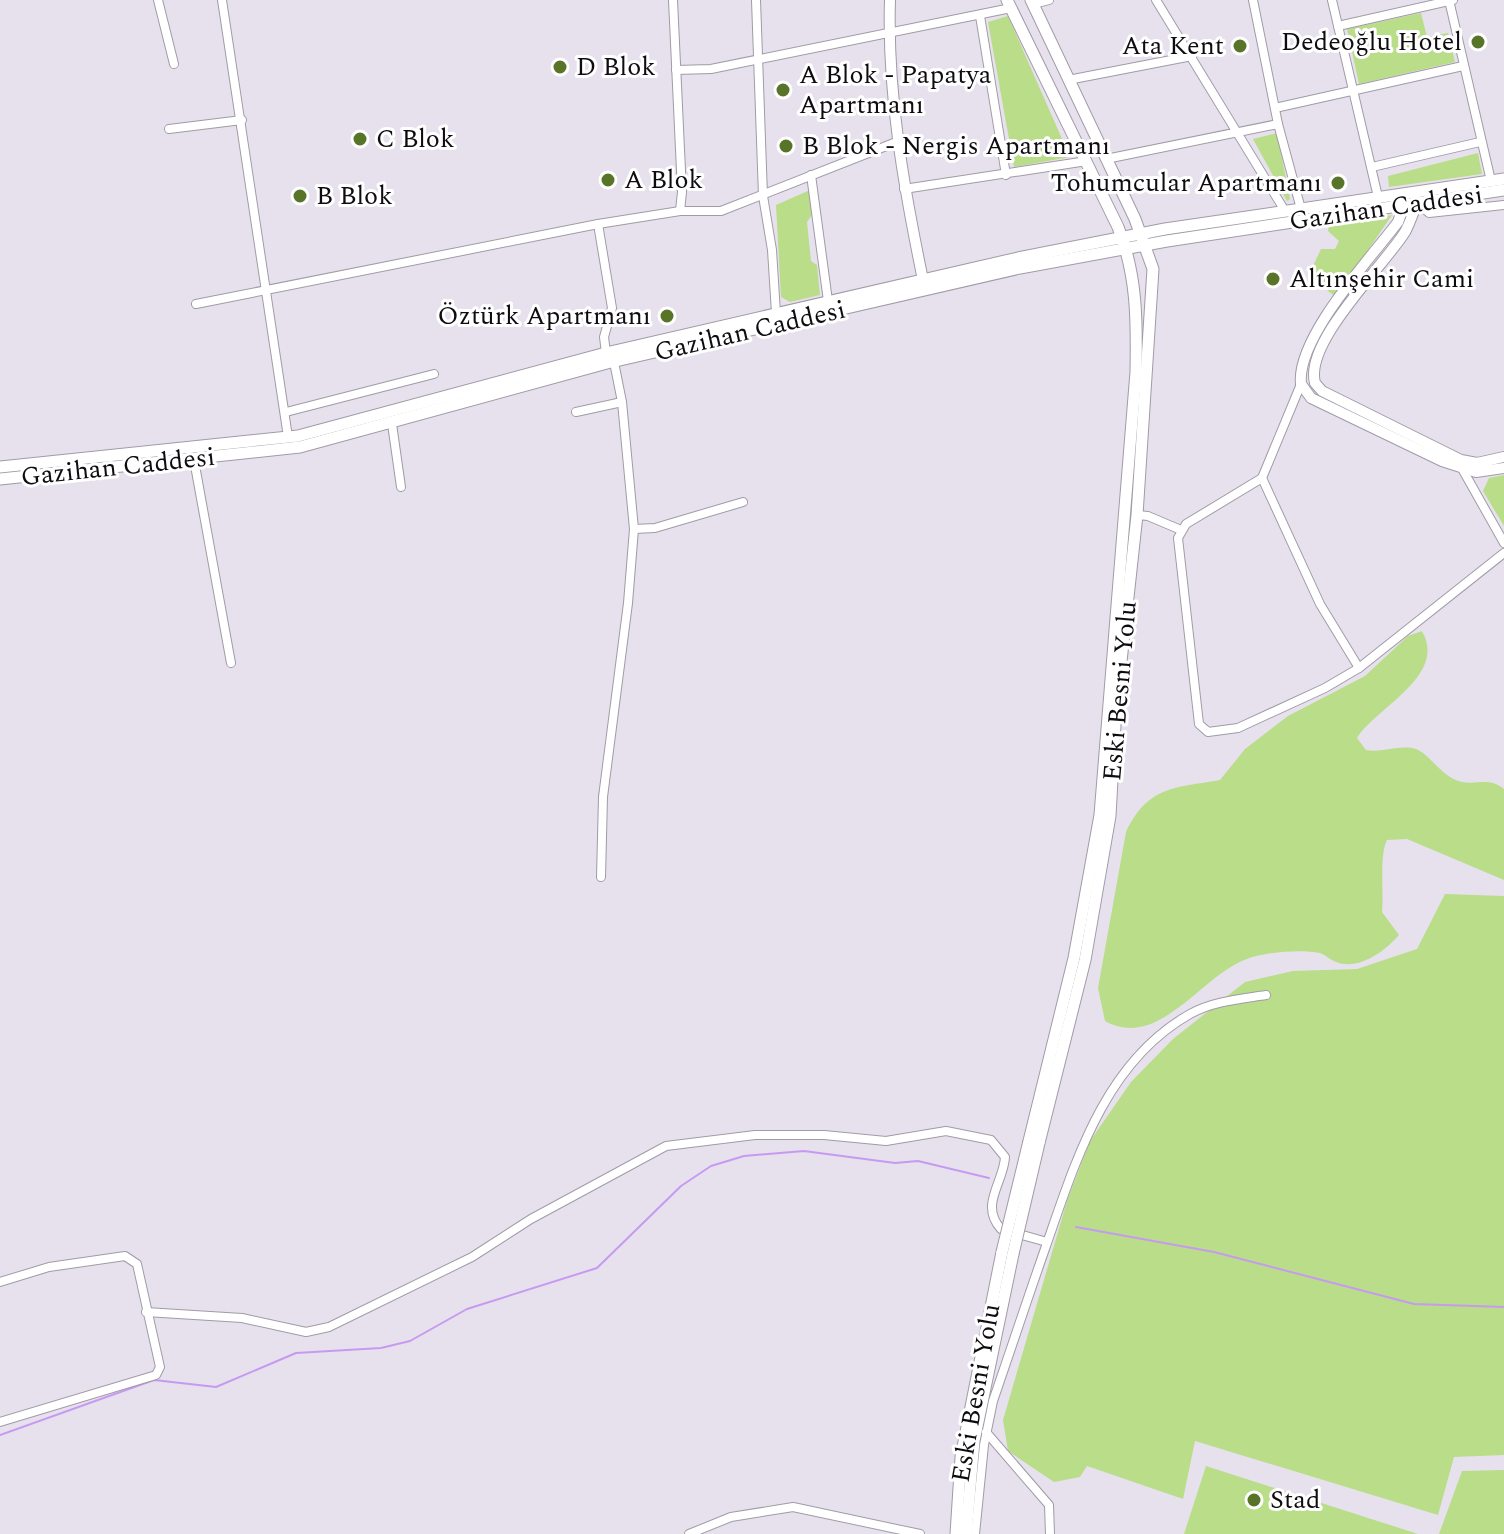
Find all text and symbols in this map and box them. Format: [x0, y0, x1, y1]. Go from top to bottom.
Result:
place label: Dedeoğlu Hotel [1281, 22, 1462, 62]
place label: Ata Kent [1122, 26, 1224, 66]
marker: Dedeoğlu Hotel [1469, 33, 1487, 51]
marker: Ata Kent [1231, 37, 1249, 55]
place label: D Blok [576, 47, 656, 87]
place label: A Blok - Papatya Apartmanı [799, 55, 992, 125]
marker: D Blok [551, 58, 569, 76]
marker: A Blok - Papatya Apartmanı [774, 81, 792, 99]
place label: C Blok [376, 119, 454, 159]
place label: B Blok - Nergis Apartmanı [802, 126, 1110, 166]
marker: C Blok [351, 130, 369, 148]
marker: B Blok - Nergis Apartmanı [777, 137, 795, 155]
place label: A Blok [624, 160, 703, 200]
place label: Tohumcular Apartmanı [1050, 163, 1322, 203]
marker: A Blok [599, 171, 617, 189]
marker: Tohumcular Apartmanı [1329, 174, 1347, 192]
street label: Gazihan Caddesi [1287, 175, 1485, 241]
place label: B Blok [316, 176, 393, 216]
marker: B Blok [291, 187, 309, 205]
place label: Altınşehir Cami [1289, 259, 1474, 299]
marker: Altınşehir Cami [1264, 270, 1282, 288]
street label: Gazihan Caddesi [650, 290, 850, 372]
place label: Öztürk Apartmanı [437, 296, 651, 336]
marker: Öztürk Apartmanı [658, 307, 676, 325]
street label: Gazihan Caddesi [19, 437, 217, 497]
street label: Eski Besni Yolu [1092, 599, 1148, 783]
street label: Eski Besni Yolu [941, 1301, 1011, 1485]
place label: Stad [1270, 1480, 1321, 1520]
marker: Stad [1245, 1491, 1263, 1509]

